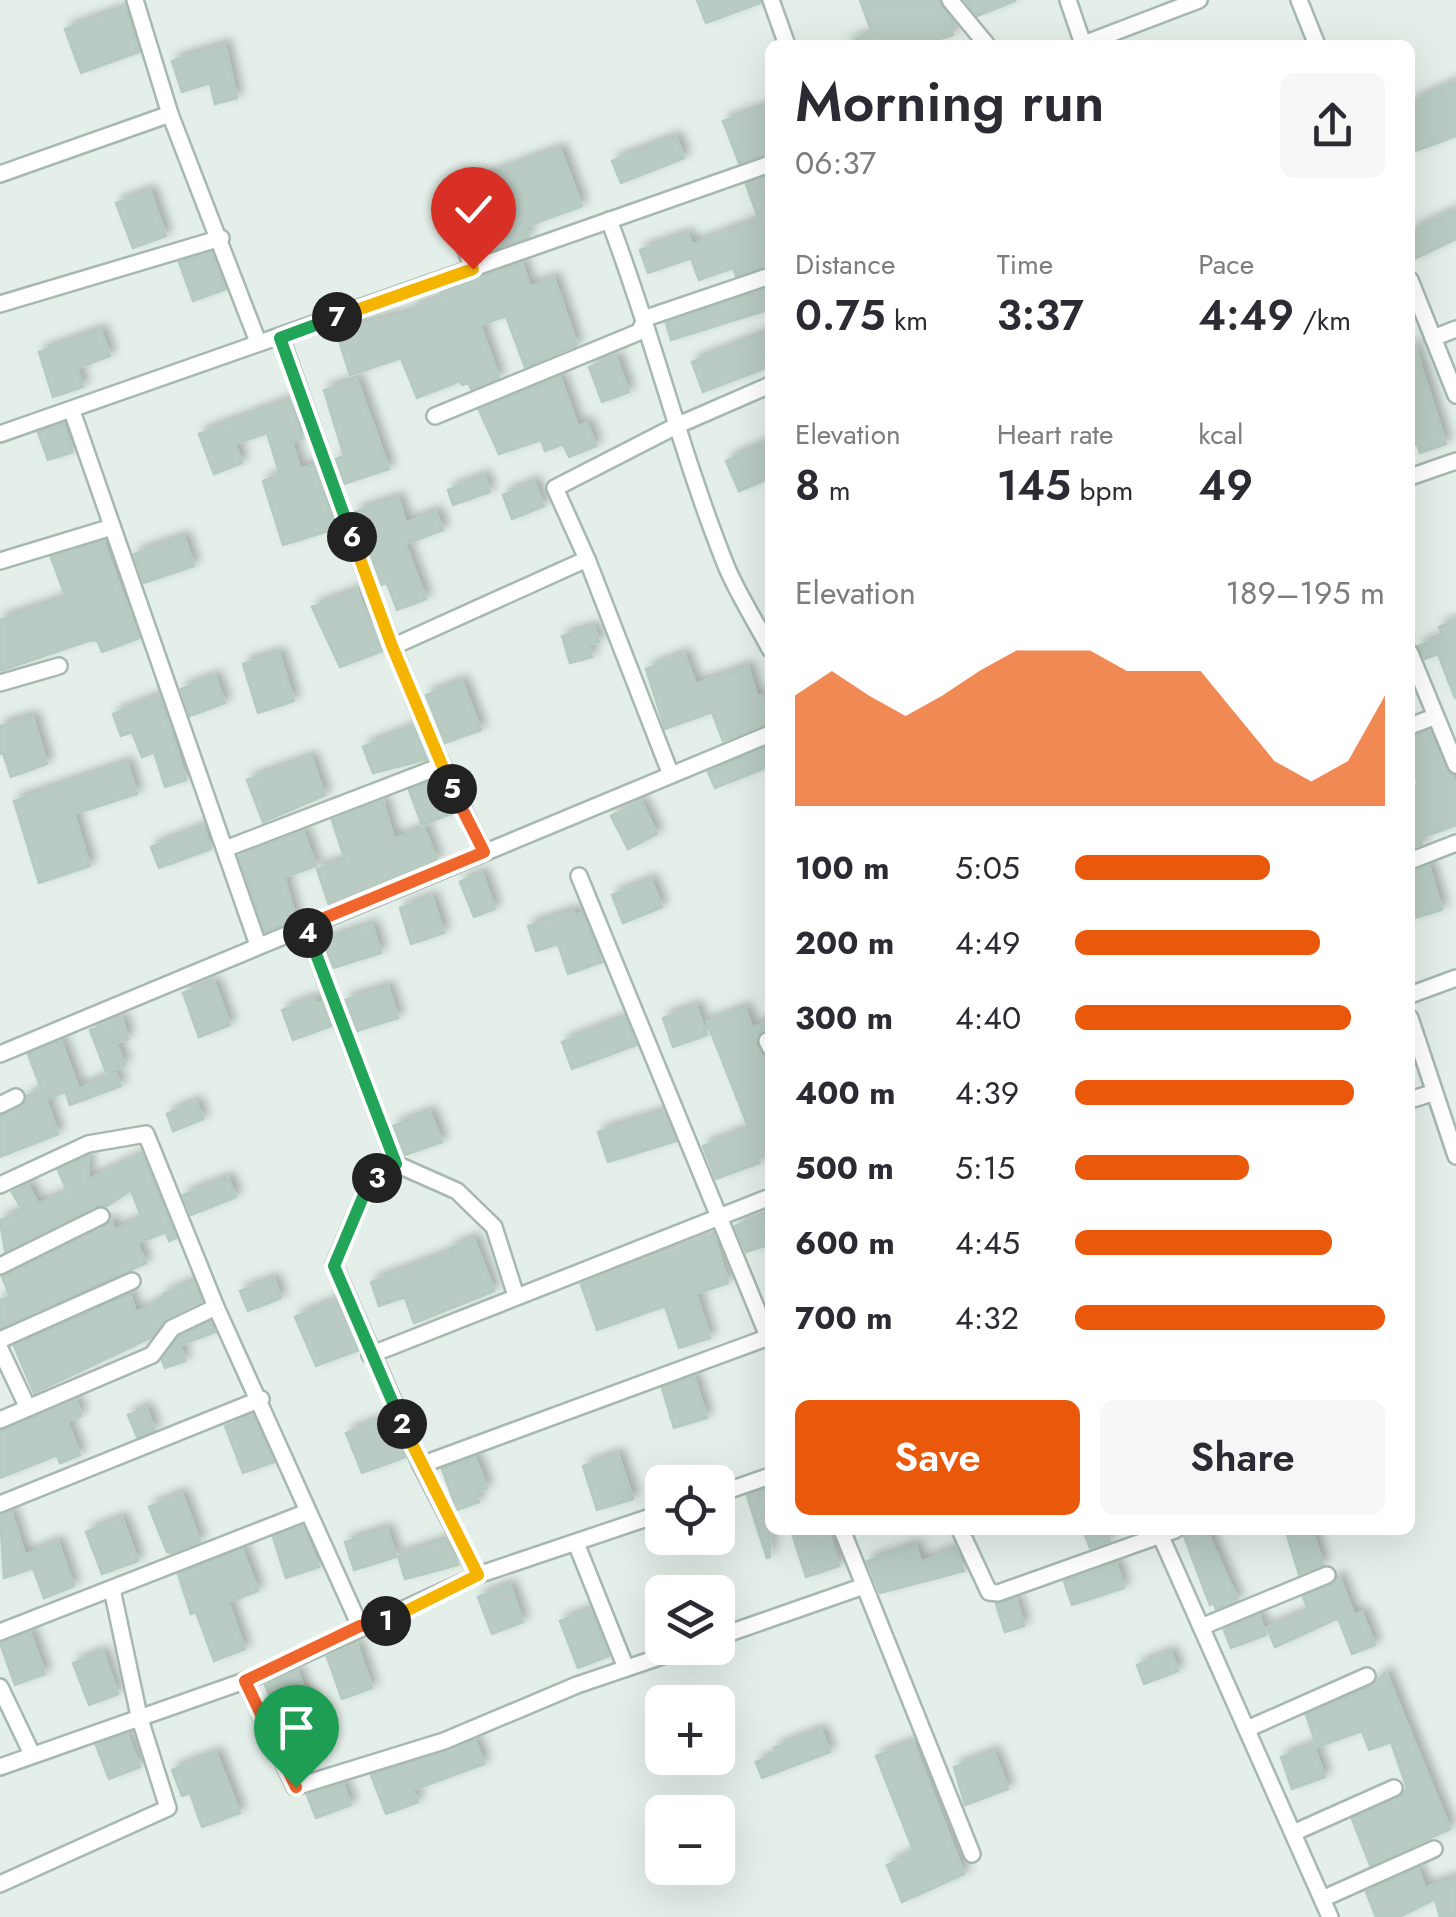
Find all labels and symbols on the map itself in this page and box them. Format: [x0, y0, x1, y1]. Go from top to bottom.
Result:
pin [431, 167, 516, 270]
pin: 7 [312, 292, 362, 342]
pin: 6 [327, 512, 377, 562]
pin: 5 [427, 764, 477, 814]
pin: 4 [283, 908, 333, 958]
pin: 3 [352, 1153, 402, 1203]
pin: 2 [377, 1399, 427, 1449]
pin: 1 [361, 1596, 411, 1646]
pin [254, 1685, 339, 1788]

